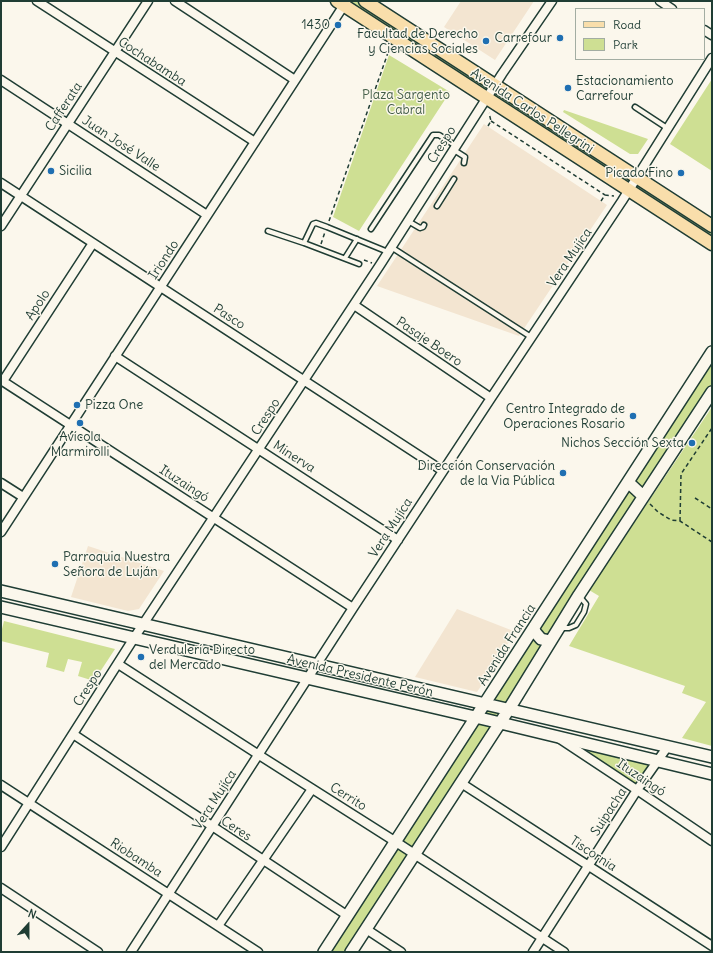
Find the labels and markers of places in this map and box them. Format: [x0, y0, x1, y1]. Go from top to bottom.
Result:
place label: 1430 [301, 17, 330, 33]
marker: 1430 [333, 20, 343, 30]
place label: Facultad de Derecho y Ciencias Sociales [357, 26, 478, 57]
place label: Carrefour [495, 30, 552, 46]
marker: Carrefour [555, 33, 565, 43]
marker: Facultad de Derecho y Ciencias Sociales [481, 36, 491, 46]
place label: Estacionamiento Carrefour [576, 73, 673, 104]
marker: Estacionamiento Carrefour [563, 83, 573, 93]
place label: Sicilia [59, 163, 92, 179]
place label: Picado Fino [605, 165, 673, 181]
marker: Sicilia [46, 166, 56, 176]
marker: Picado Fino [676, 168, 686, 178]
place label: Pizza One [85, 397, 143, 413]
marker: Pizza One [72, 400, 82, 410]
place label: Centro Integrado de Operaciones Rosario [503, 401, 625, 432]
marker: Centro Integrado de Operaciones Rosario [628, 411, 638, 421]
marker: Avícola Marmirolli [75, 418, 85, 428]
place label: Avícola Marmirolli [51, 429, 109, 460]
place label: Nichos Sección Sexta [561, 435, 684, 451]
marker: Nichos Sección Sexta [687, 438, 697, 448]
place label: Dirección Conservación de la Via Pública [418, 458, 555, 489]
marker: Dirección Conservación de la Via Pública [558, 468, 568, 478]
place label: Parroquia Nuestra Señora de Luján [63, 549, 170, 580]
marker: Parroquia Nuestra Señora de Luján [50, 559, 60, 569]
place label: Verdulería Directo del Mercado [149, 642, 255, 673]
marker: Verdulería Directo del Mercado [136, 652, 146, 662]

